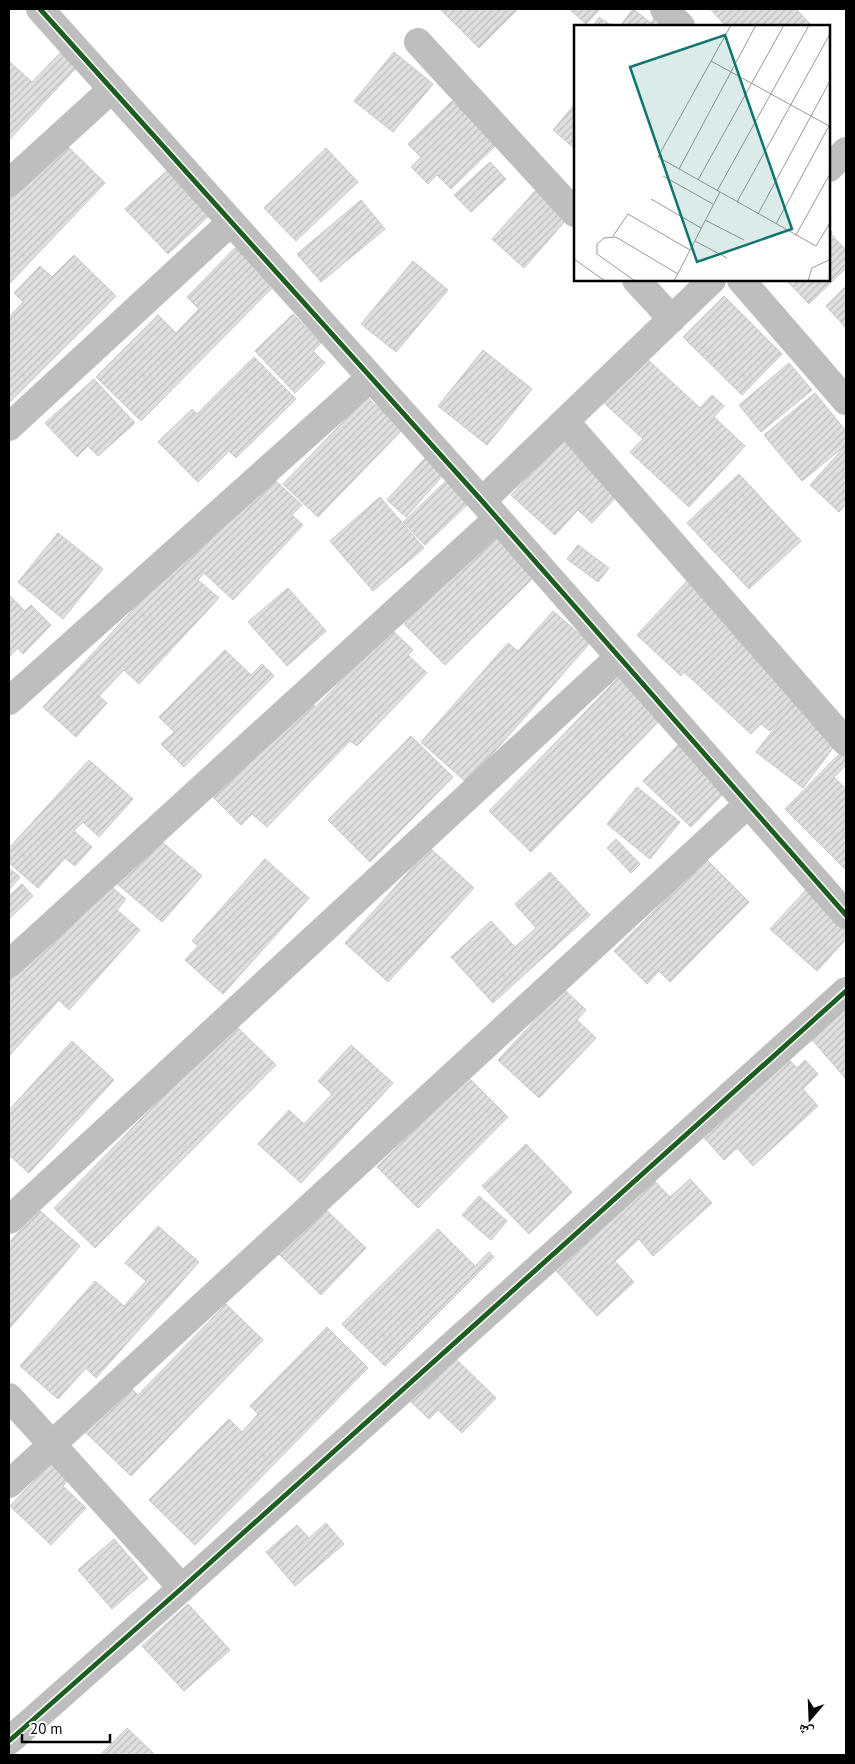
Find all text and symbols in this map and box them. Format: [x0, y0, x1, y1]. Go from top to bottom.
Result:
inset map [574, 25, 830, 281]
north arrow [785, 1694, 835, 1744]
scale bar [22, 1712, 110, 1744]
text: 20 m [30, 1719, 63, 1738]
text: ش [796, 1720, 816, 1742]

